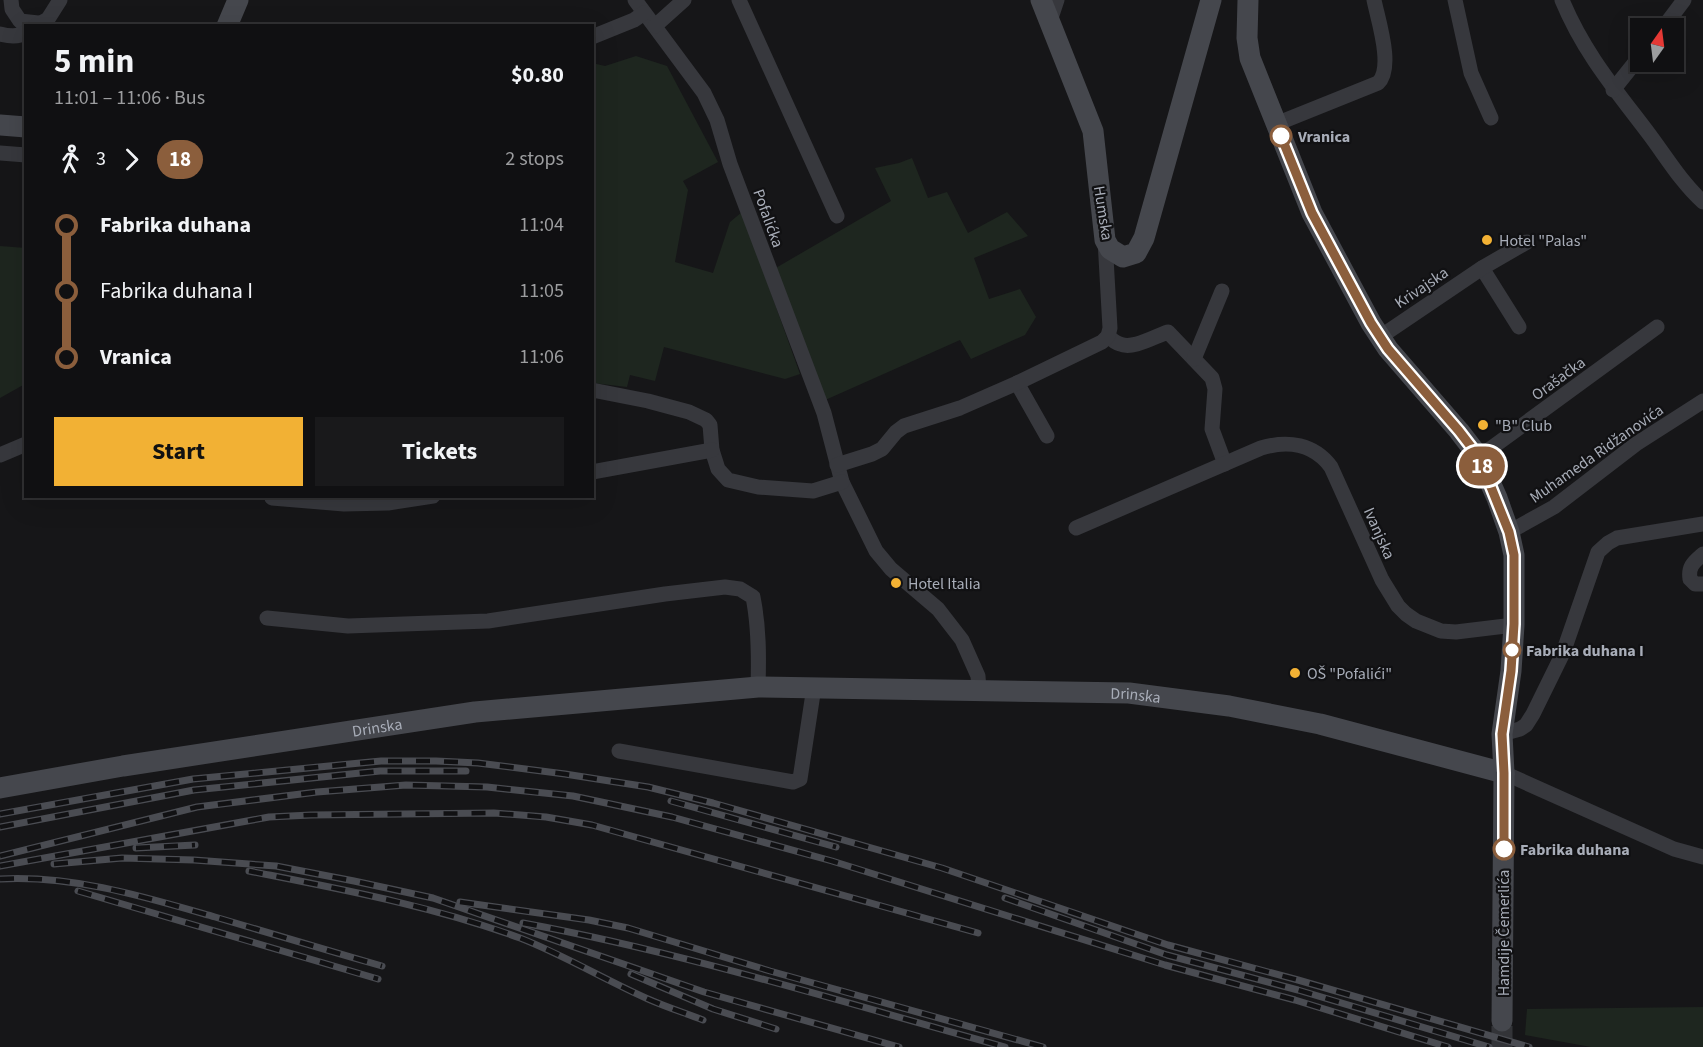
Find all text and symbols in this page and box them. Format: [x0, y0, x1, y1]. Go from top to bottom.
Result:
north arrow [1630, 18, 1684, 72]
map controls [1630, 18, 1684, 72]
text: 5 min [54, 38, 134, 85]
text: $0.80 [511, 59, 564, 91]
text: 11:01 – 11:06 · Bus [54, 84, 205, 112]
marker: Vranica [1270, 125, 1292, 147]
place label: Vranica [1297, 126, 1350, 148]
icon: walk [54, 143, 87, 176]
icon: forward [115, 143, 148, 176]
text: 18 [169, 144, 191, 174]
text: 3 [96, 145, 106, 173]
text: 2 stops [505, 145, 564, 173]
street label: Humska [1088, 184, 1118, 242]
street label: Pofalićka [747, 186, 789, 251]
text: Fabrika duhana [100, 209, 251, 241]
text: 11:04 [519, 211, 564, 239]
place label: Hotel "Palas" [1499, 230, 1587, 252]
marker: Hotel "Palas" [1480, 233, 1494, 247]
street label: Krivajska [1390, 262, 1453, 314]
text: Fabrika duhana I [100, 275, 253, 307]
text: 11:05 [519, 277, 564, 305]
text: Vranica [100, 341, 172, 373]
text: 11:06 [519, 343, 564, 371]
street label: Orašačka [1527, 352, 1590, 406]
street label: Muhameda Ridžanovića [1525, 399, 1668, 508]
place label: "B" Club [1495, 415, 1552, 437]
button: Start [54, 417, 303, 486]
button: Tickets [315, 417, 564, 486]
marker: "B" Club [1476, 418, 1490, 432]
line badge: 18 [1455, 446, 1509, 486]
text: 18 [1471, 451, 1493, 481]
street label: Ivanjska [1358, 504, 1400, 563]
place label: Hotel Italia [908, 573, 981, 595]
marker: Hotel Italia [889, 576, 903, 590]
place label: Fabrika duhana I [1526, 640, 1644, 662]
marker: Fabrika duhana I [1503, 641, 1521, 659]
place label: OŠ "Pofalići" [1307, 663, 1392, 685]
marker: OŠ "Pofalići" [1288, 666, 1302, 680]
street label: Drinska [1110, 683, 1162, 709]
street label: Drinska [351, 713, 404, 743]
marker: Fabrika duhana [1493, 838, 1515, 860]
place label: Fabrika duhana [1520, 839, 1630, 861]
street label: Hamdije Čemerlića [1493, 870, 1515, 996]

